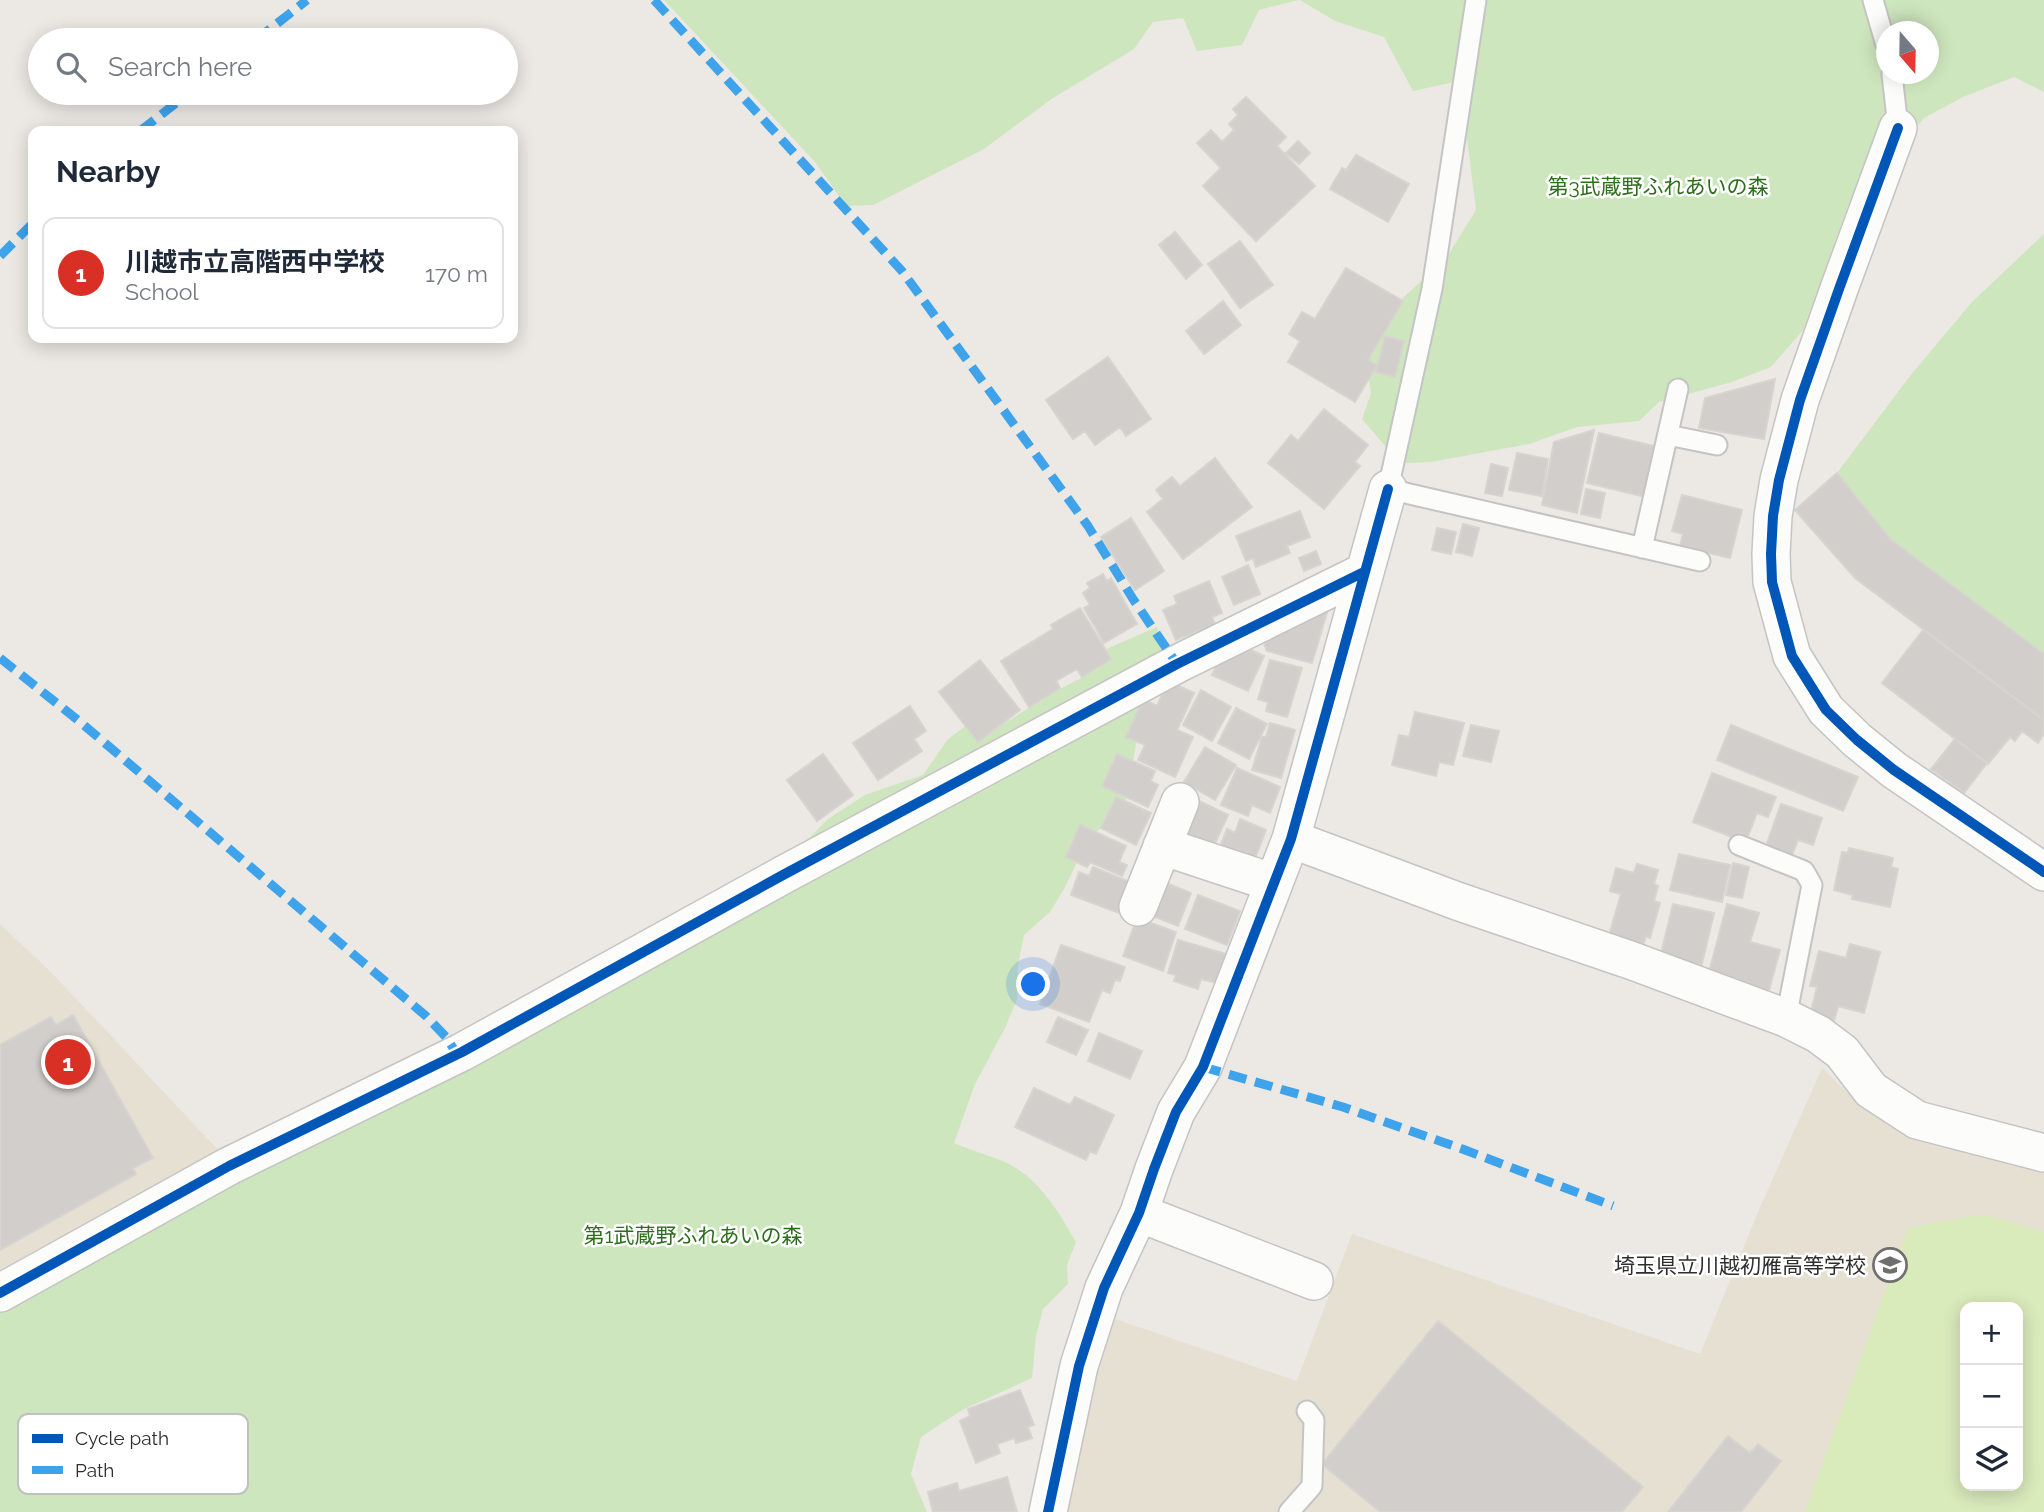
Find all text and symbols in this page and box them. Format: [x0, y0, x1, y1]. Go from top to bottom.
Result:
north arrow [1876, 21, 1939, 84]
search box [28, 28, 518, 105]
icon: search [52, 48, 90, 86]
text: Search here [108, 52, 252, 82]
text: Nearby [56, 154, 160, 189]
park label: 第3武蔵野ふれあいの森 [1547, 174, 1769, 199]
text: 川越市立高階西中学校 [125, 247, 385, 277]
text: 1 [75, 260, 87, 287]
text: 170 m [425, 260, 488, 287]
text: School [125, 278, 199, 305]
your location [1016, 967, 1050, 1001]
pin: 1 [45, 1036, 91, 1088]
park label: 第1武蔵野ふれあいの森 [584, 1223, 803, 1248]
school or university icon: 埼玉県立川越初雁高等学校 [1871, 1246, 1909, 1284]
place label: 埼玉県立川越初雁高等学校 [1614, 1253, 1866, 1278]
map controls [1960, 1302, 2023, 1491]
button: + [1960, 1302, 2023, 1365]
button: − [1960, 1365, 2023, 1428]
legend [18, 1414, 248, 1494]
text: Cycle path [75, 1427, 169, 1449]
button: layers [1960, 1428, 2023, 1491]
text: Path [75, 1459, 114, 1481]

